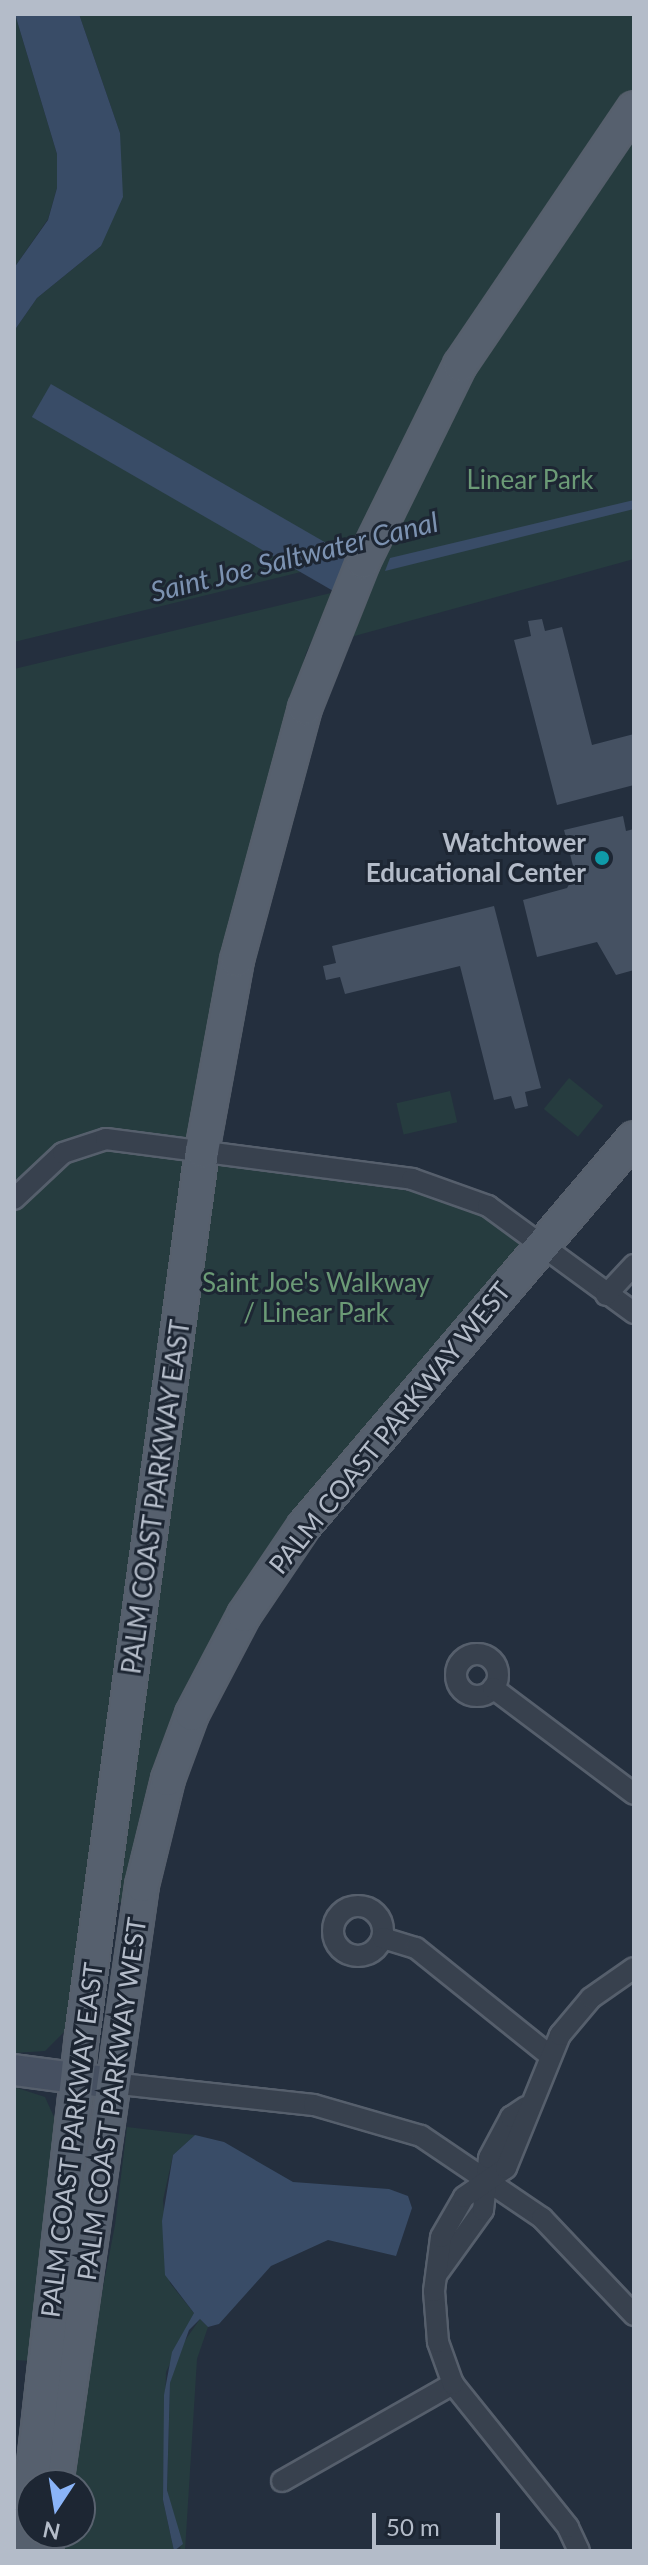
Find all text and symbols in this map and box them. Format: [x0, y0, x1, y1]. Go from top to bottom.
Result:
park label: Linear Park [466, 464, 594, 496]
water label: Saint Joe Saltwater Canal [146, 504, 442, 608]
place label: Watchtower Educational Center [366, 827, 586, 888]
marker: Watchtower Educational Center [593, 849, 611, 867]
park label: Saint Joe's Walkway / Linear Park [202, 1267, 430, 1328]
street label: PALM COAST PARKWAY WEST [262, 1275, 518, 1581]
street label: PALM COAST PARKWAY EAST [116, 1317, 196, 1677]
street label: PALM COAST PARKWAY WEST [71, 1914, 153, 2284]
street label: PALM COAST PARKWAY EAST [35, 1960, 109, 2320]
north arrow [16, 2469, 96, 2549]
scale bar [376, 2497, 504, 2547]
text: 50 m [386, 2512, 440, 2541]
text: N [40, 2516, 62, 2546]

